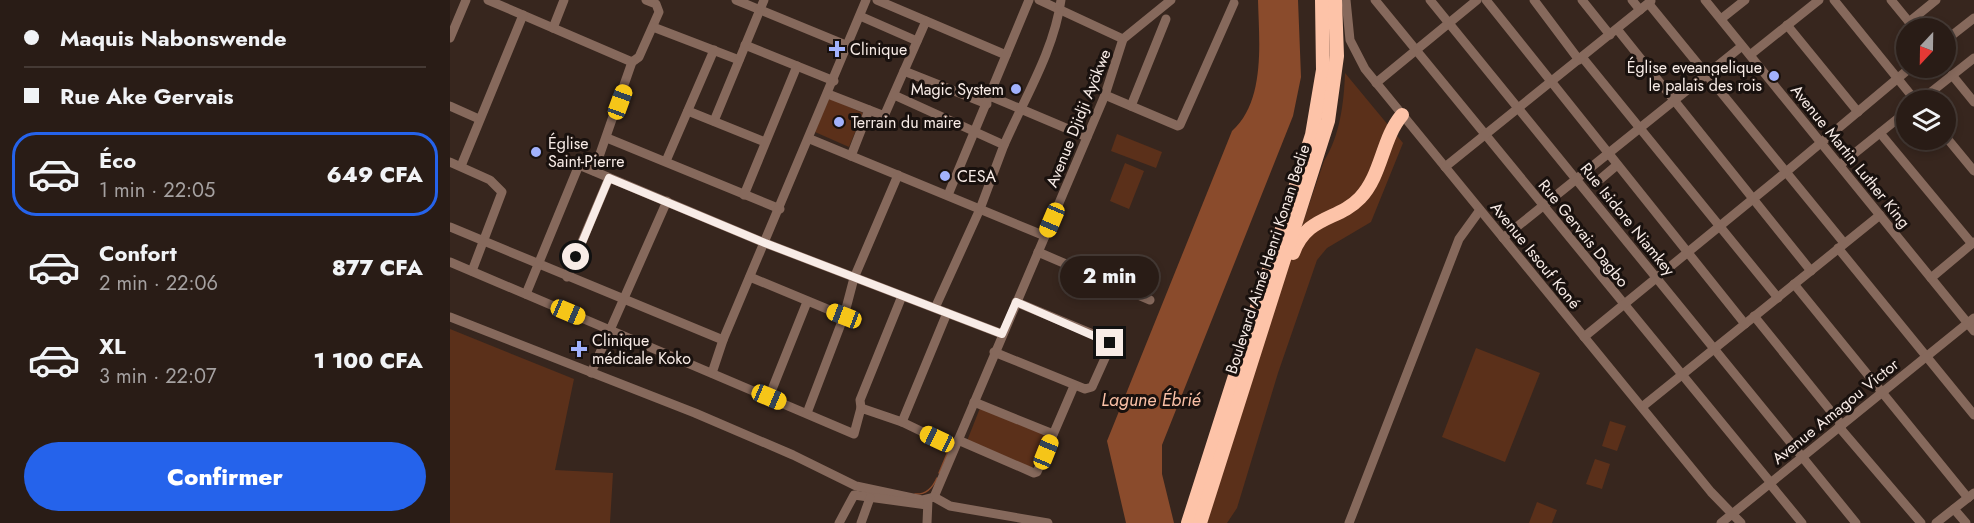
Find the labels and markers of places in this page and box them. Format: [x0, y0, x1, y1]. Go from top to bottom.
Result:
place label: Clinique [850, 38, 907, 61]
marker: Clinique [828, 40, 846, 58]
place label: Église eveangelique le palais des rois [1627, 56, 1762, 97]
marker: Église eveangelique le palais des rois [1767, 69, 1781, 83]
place label: Magic System [911, 78, 1004, 101]
marker: Magic System [1009, 82, 1023, 96]
place label: Terrain du maire [851, 111, 961, 134]
marker: Terrain du maire [832, 115, 846, 129]
place label: Église Saint-Pierre [548, 132, 624, 173]
marker: Église Saint-Pierre [529, 145, 543, 159]
place label: CESA [957, 165, 997, 188]
marker: CESA [938, 169, 952, 183]
place label: Clinique médicale Koko [592, 329, 691, 370]
marker: Clinique médicale Koko [570, 340, 588, 358]

